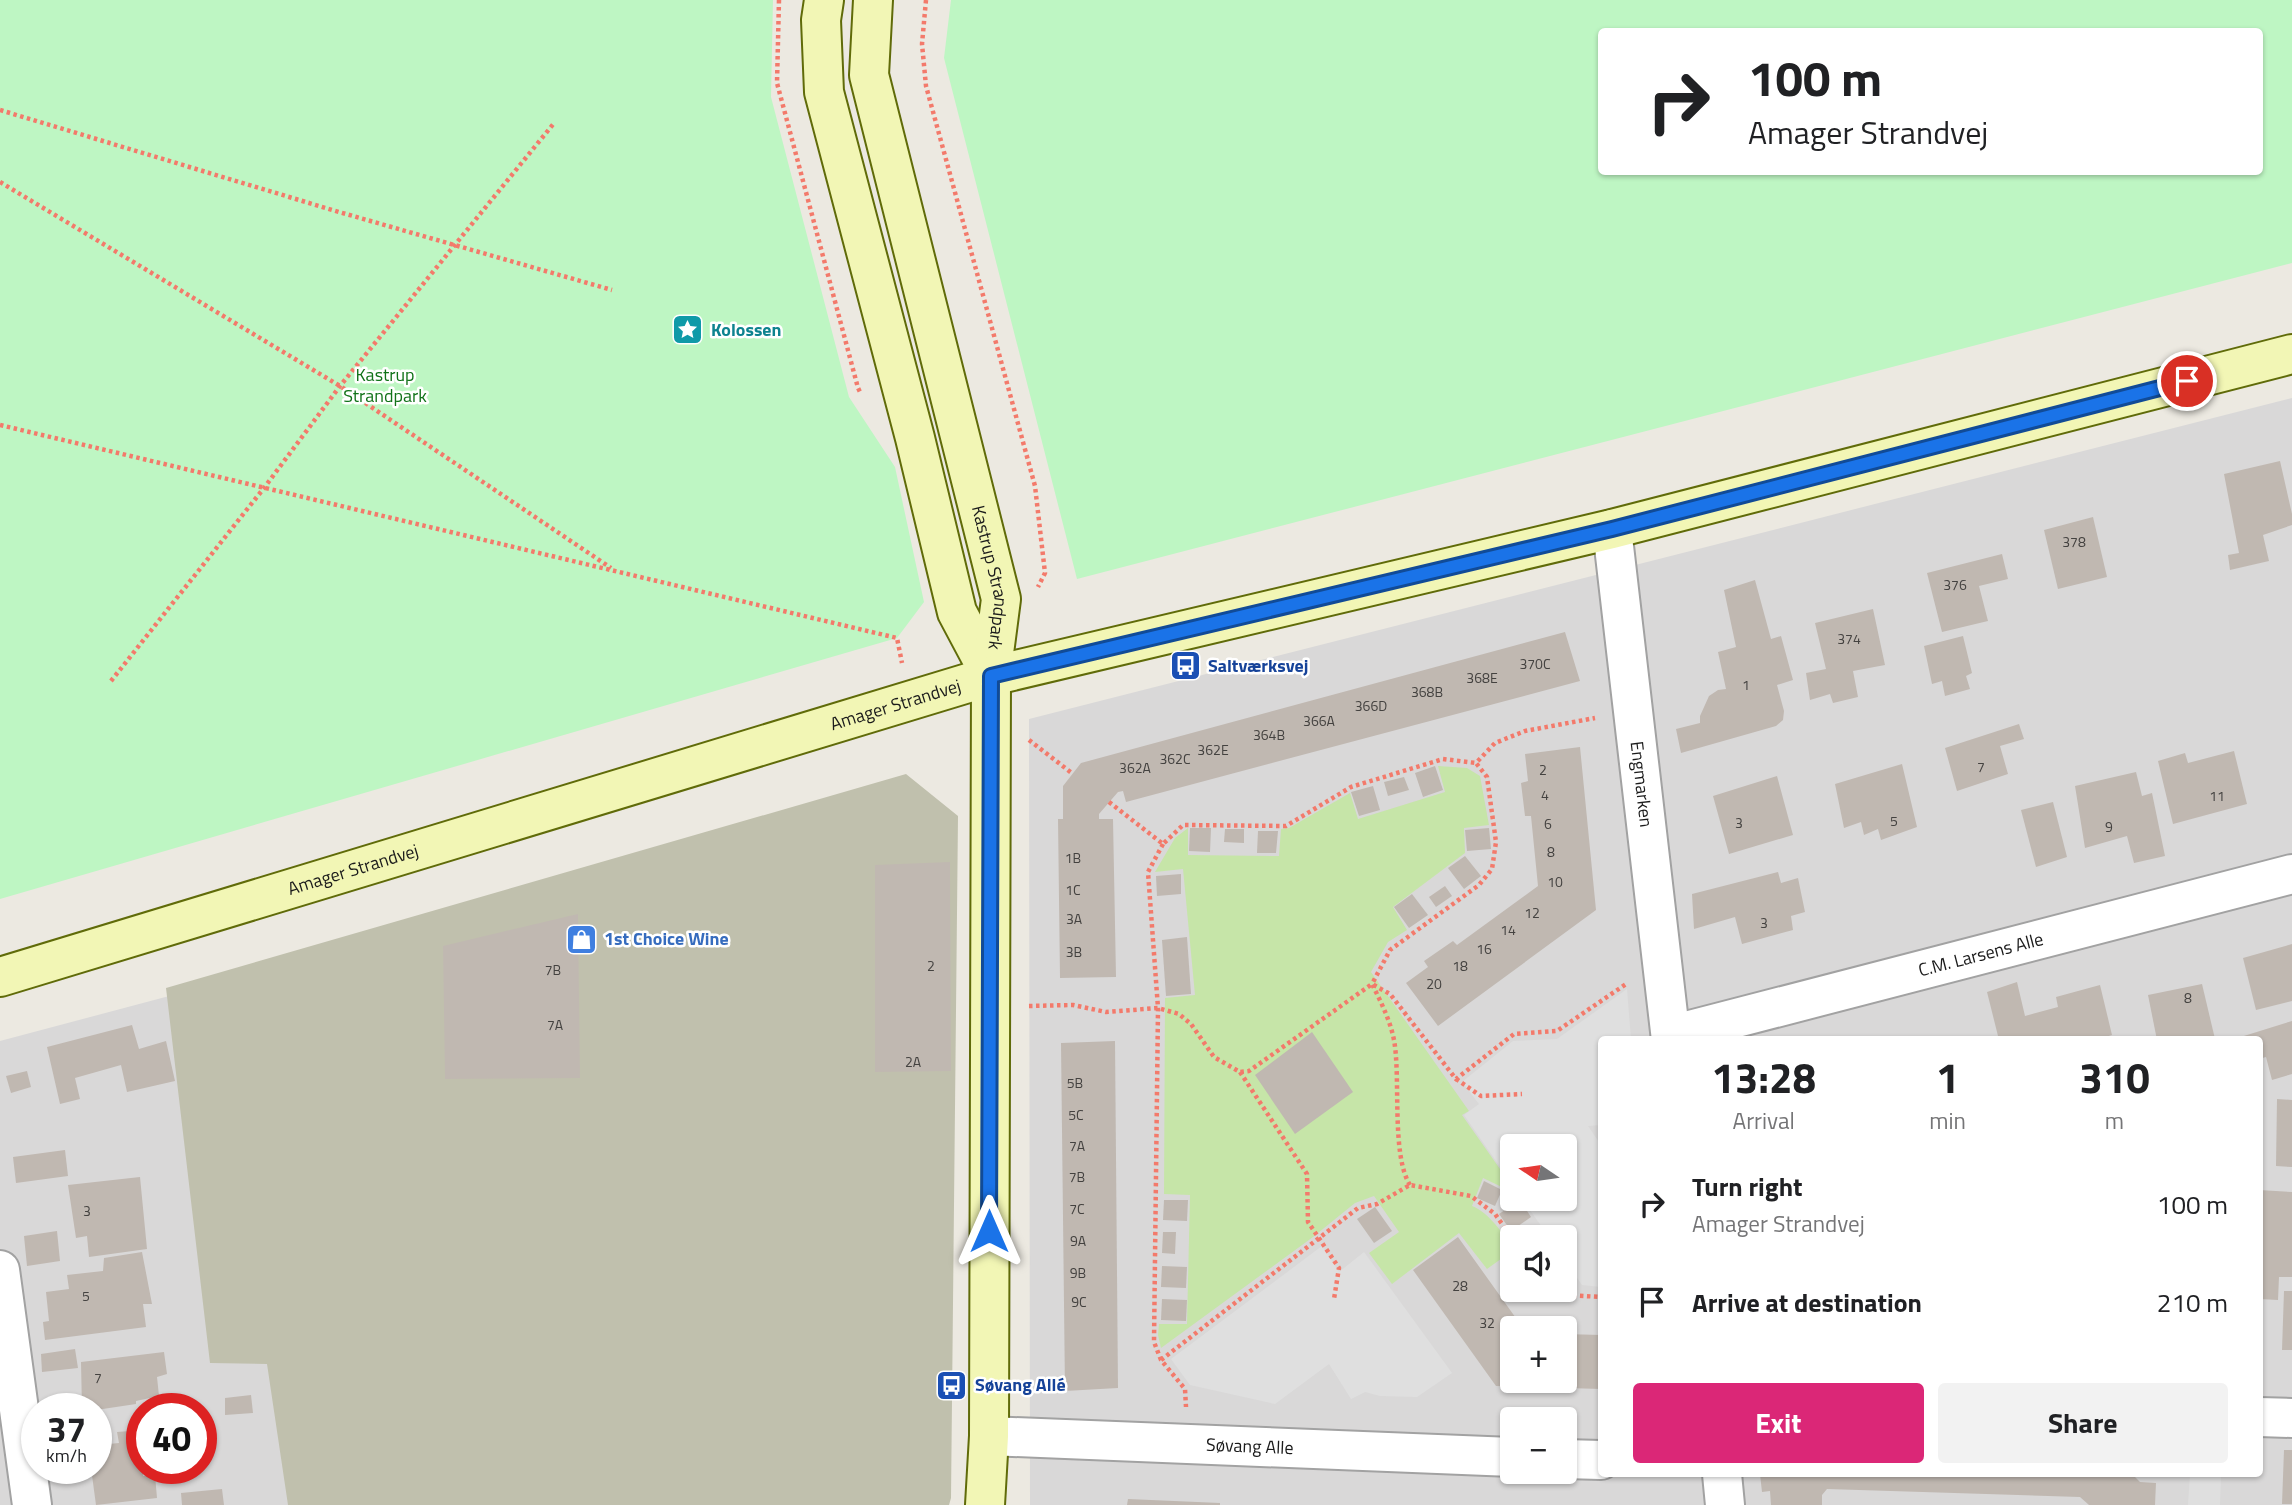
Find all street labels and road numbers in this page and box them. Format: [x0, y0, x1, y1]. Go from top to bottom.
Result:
street label: Kastrup Strandpark [965, 502, 1015, 652]
street label: Amager Strandvej [827, 672, 964, 737]
street label: Engmarken [1624, 740, 1660, 829]
street label: Amager Strandvej [284, 837, 422, 902]
street label: C.M. Larsens Alle [1915, 925, 2046, 983]
street label: Søvang Alle [1205, 1431, 1294, 1461]

